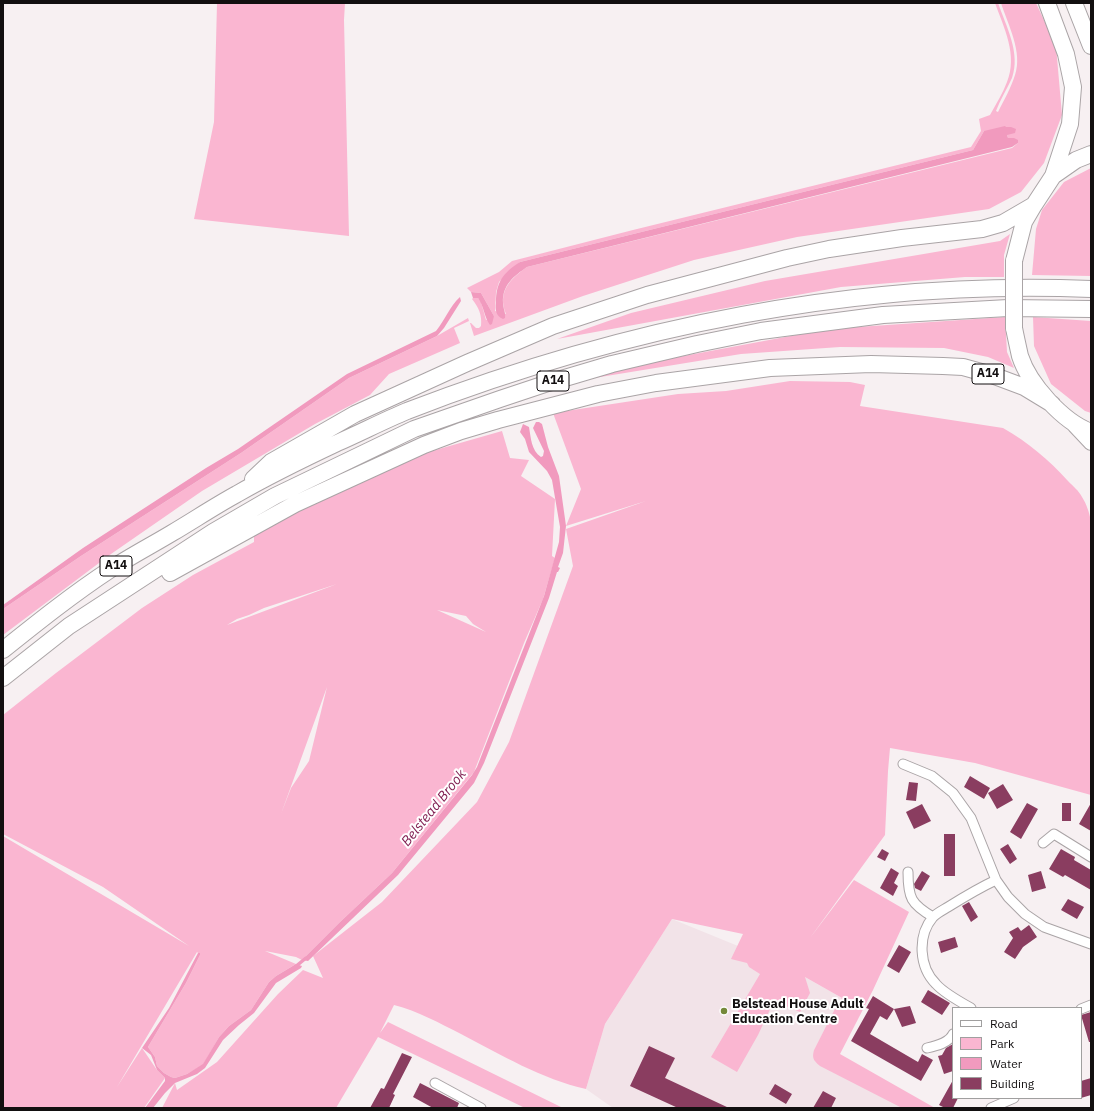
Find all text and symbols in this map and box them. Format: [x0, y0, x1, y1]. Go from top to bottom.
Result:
road number: A14 [972, 364, 1004, 384]
road number: A14 [537, 371, 569, 391]
road number: A14 [100, 556, 132, 576]
water label: Belstead Brook [398, 766, 470, 850]
place label: Belstead House Adult Education Centre [732, 996, 864, 1027]
marker: Belstead House Adult Education Centre [719, 1006, 729, 1016]
legend [952, 1007, 1082, 1099]
text: Road [990, 1016, 1018, 1031]
text: Park [990, 1036, 1014, 1051]
text: Water [990, 1056, 1022, 1071]
text: Building [990, 1076, 1034, 1091]

